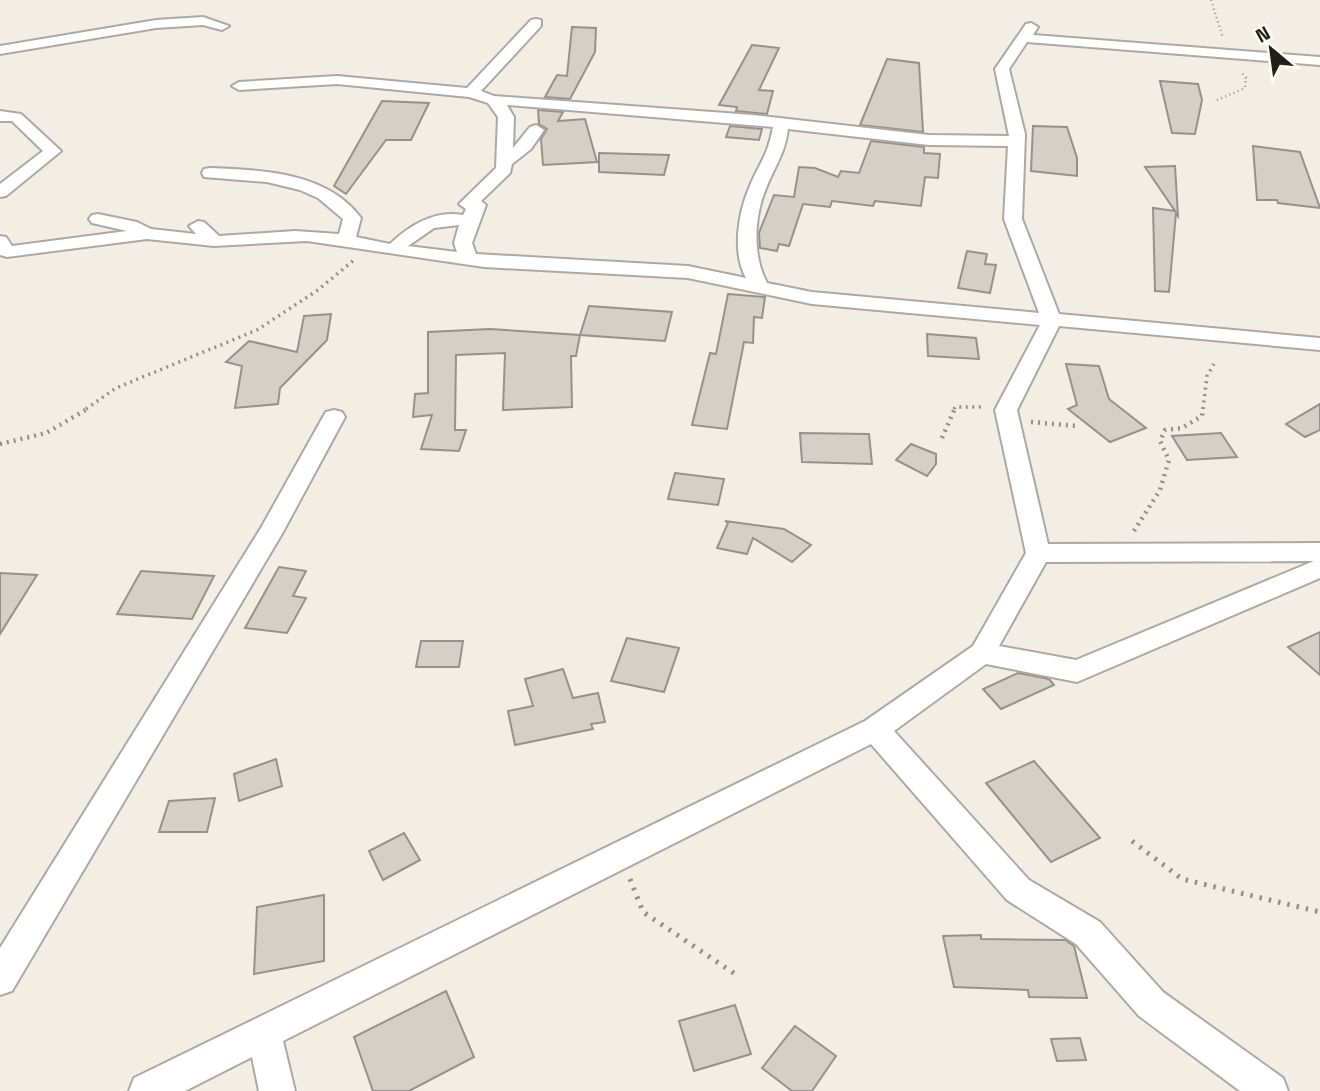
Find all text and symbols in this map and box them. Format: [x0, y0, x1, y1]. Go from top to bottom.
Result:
north arrow [1236, 14, 1306, 84]
text: N [1251, 21, 1275, 49]

